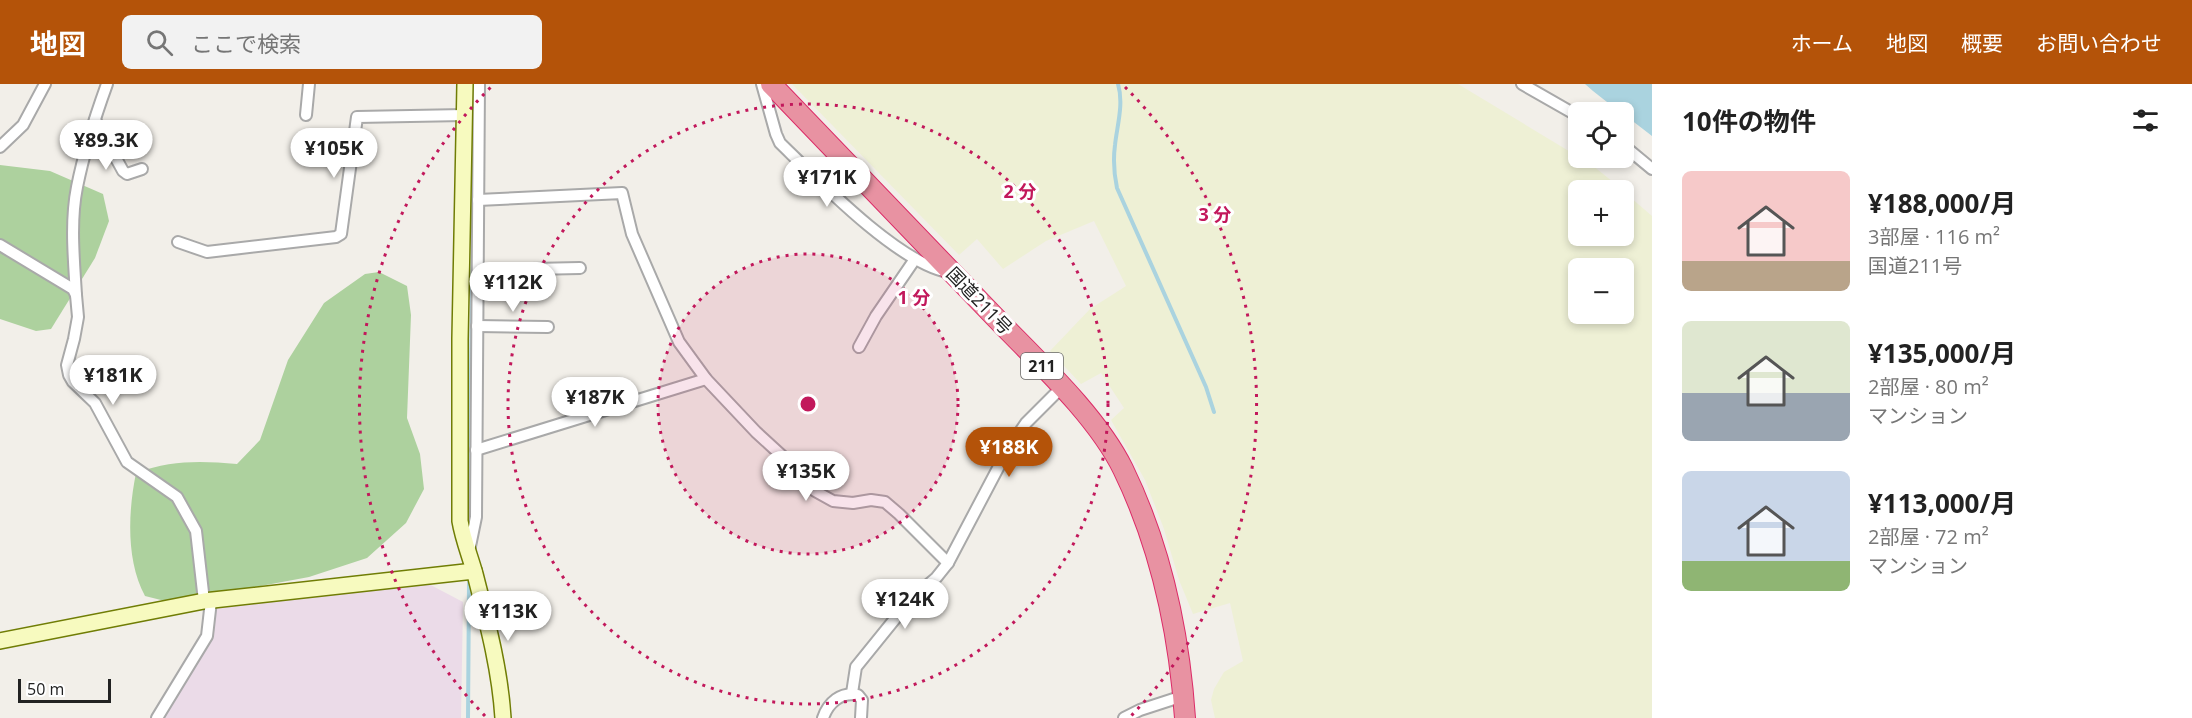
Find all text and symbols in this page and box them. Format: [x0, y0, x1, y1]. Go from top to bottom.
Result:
search box [122, 15, 542, 69]
text: 地図 [30, 24, 86, 62]
icon: search [143, 26, 176, 59]
text: ここで検索 [191, 28, 301, 58]
text: ホーム [1791, 29, 1853, 57]
text: 地図 [1886, 29, 1928, 57]
text: 概要 [1961, 29, 2003, 57]
text: お問い合わせ [2036, 29, 2162, 57]
map controls [1568, 102, 1634, 324]
button: locate [1568, 102, 1634, 168]
text: 10件の物件 [1682, 103, 1816, 139]
icon: filters [2129, 104, 2162, 137]
pin: ¥89.3K [57, 120, 155, 171]
text: ¥89.3K [74, 126, 138, 153]
pin: ¥105K [292, 128, 376, 179]
text: ¥105K [304, 134, 364, 161]
pin: ¥171K [785, 157, 869, 208]
text: ¥171K [797, 163, 857, 190]
text: 2 分 [1004, 179, 1036, 203]
button: + [1568, 180, 1634, 246]
text: ¥188,000/月 [1868, 185, 2016, 221]
icon: home [1730, 195, 1802, 267]
text: 3 分 [1199, 202, 1231, 226]
text: 3部屋 · 116 m² [1868, 223, 2000, 250]
text: 国道211号 [1868, 252, 1962, 279]
button: − [1568, 258, 1634, 324]
street label: 国道211号 [942, 261, 1018, 339]
pin: ¥112K [471, 262, 555, 313]
text: ¥112K [483, 268, 543, 295]
text: 1 分 [898, 285, 930, 309]
text: ¥135,000/月 [1868, 335, 2016, 371]
icon: home [1730, 345, 1802, 417]
road number: 211 [1021, 353, 1063, 379]
pin: ¥181K [71, 355, 155, 406]
text: ¥181K [83, 361, 143, 388]
text: 2部屋 · 80 m² [1868, 373, 1989, 400]
pin: ¥187K [553, 377, 637, 428]
text: ¥187K [565, 383, 625, 410]
centre of rings [798, 394, 818, 414]
text: マンション [1868, 402, 1968, 429]
pin: ¥188K [967, 427, 1051, 478]
text: ¥188K [979, 433, 1039, 460]
pin: ¥135K [764, 451, 848, 502]
text: ¥135K [776, 457, 836, 484]
text: ¥113,000/月 [1868, 485, 2016, 521]
icon: home [1730, 495, 1802, 567]
text: 2部屋 · 72 m² [1868, 523, 1989, 550]
text: マンション [1868, 552, 1968, 579]
pin: ¥124K [863, 579, 947, 630]
text: ¥124K [875, 585, 935, 612]
pin: ¥113K [466, 591, 550, 642]
text: ¥113K [478, 597, 538, 624]
scale bar [18, 676, 111, 704]
text: 50 m [27, 678, 64, 700]

